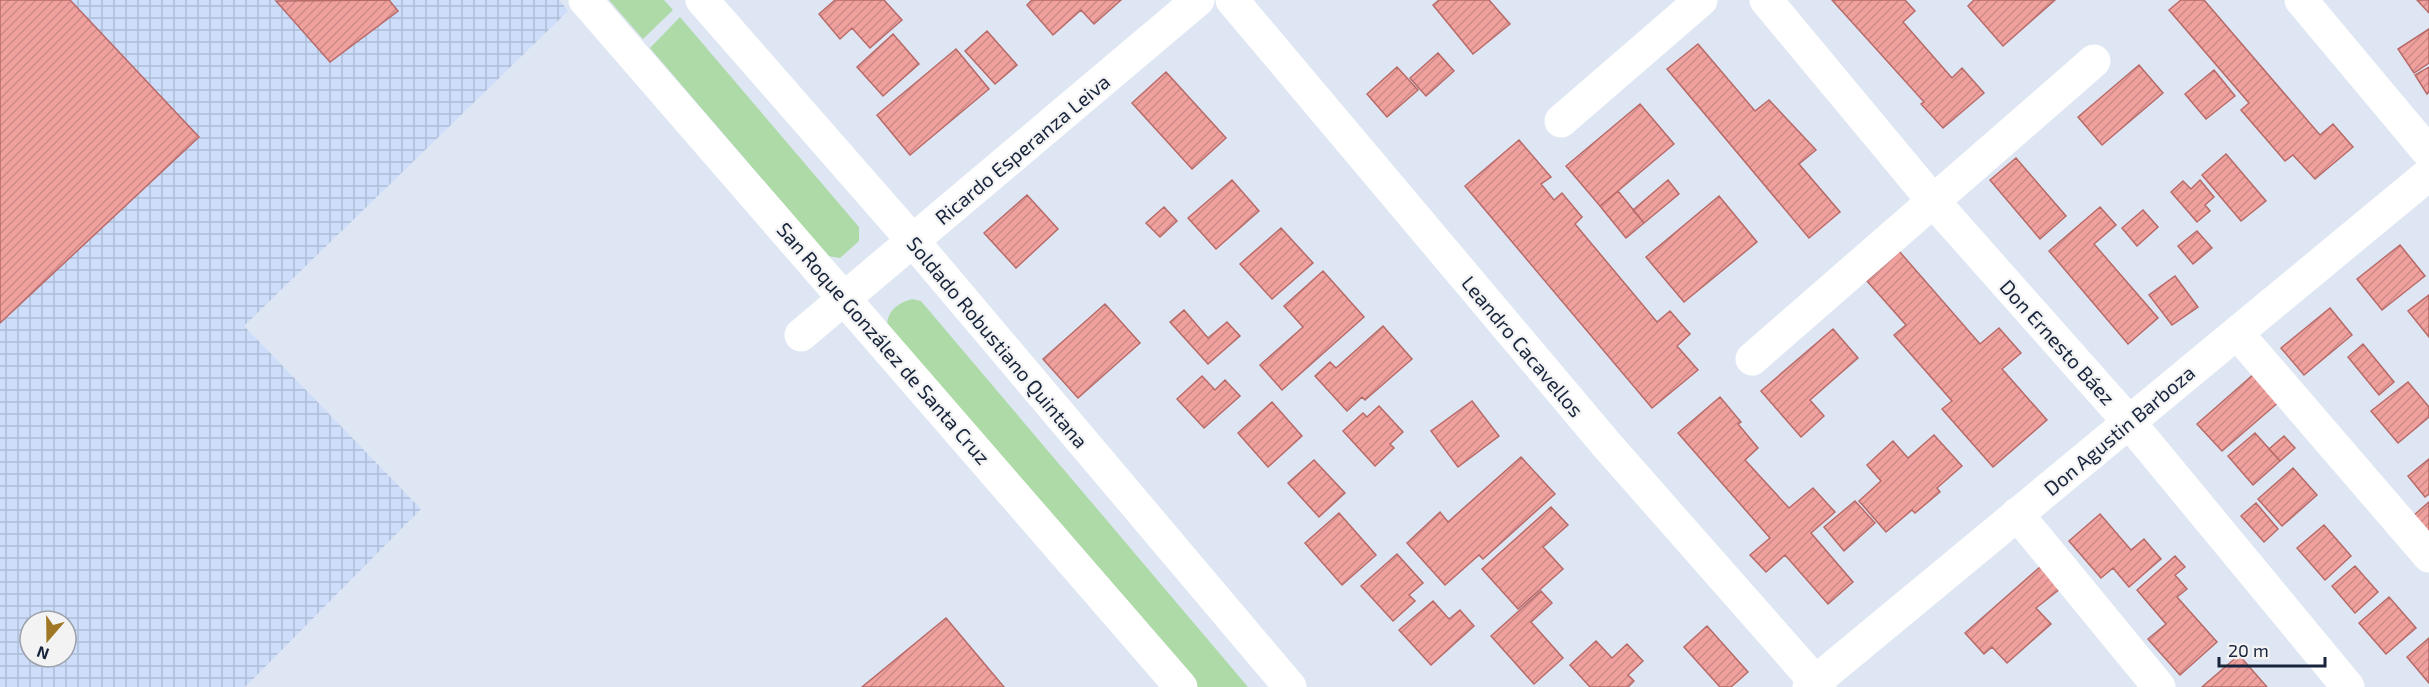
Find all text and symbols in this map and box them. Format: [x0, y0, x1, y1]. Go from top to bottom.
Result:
street label: Ricardo Esperanza Leiva [930, 69, 1114, 229]
street label: San Roque González de Santa Cruz [772, 217, 996, 469]
street label: Soldado Robustiano Quintana [903, 231, 1093, 453]
street label: Leandro Cacavellos [1457, 271, 1589, 421]
street label: Don Ernesto Báez [1995, 274, 2121, 410]
street label: Don Agustin Barboza [2039, 360, 2199, 500]
north arrow [18, 609, 78, 669]
scale bar [2219, 630, 2326, 668]
text: 20 m [2228, 639, 2269, 661]
text: N [34, 643, 51, 664]

